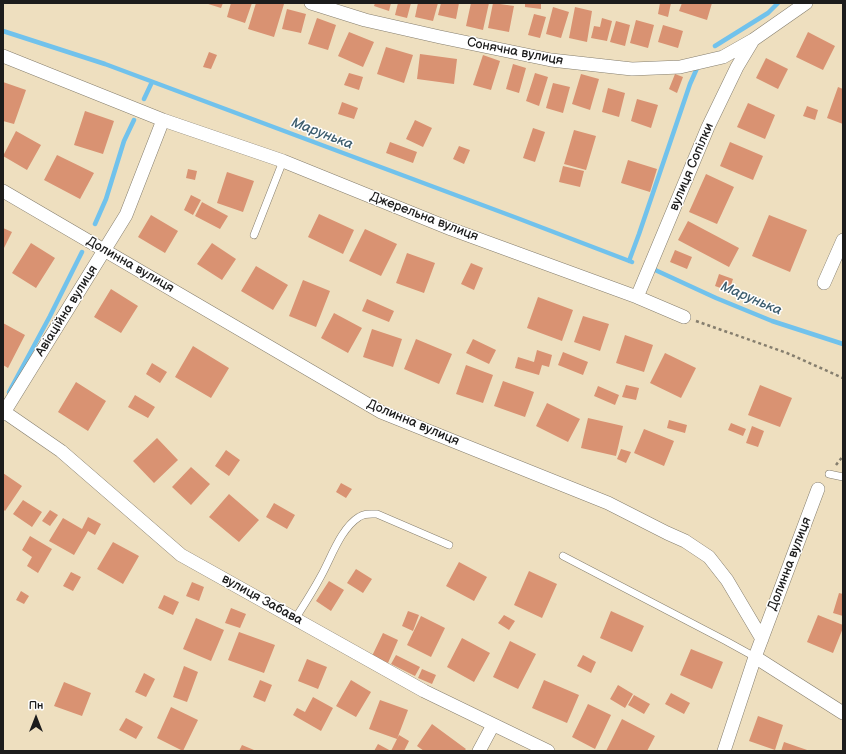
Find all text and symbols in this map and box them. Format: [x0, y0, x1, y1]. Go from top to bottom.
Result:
street label: Сонячна вулиця [466, 35, 564, 69]
water label: Марунька [289, 115, 355, 153]
street label: вулиця Сопілки [667, 121, 717, 213]
street label: Джерельна вулиця [368, 189, 480, 245]
street label: Долинна вулиця [83, 234, 177, 296]
street label: Авіаційна вулиця [33, 262, 101, 360]
water label: Марунька [718, 279, 784, 319]
street label: Долинна вулиця [365, 397, 461, 449]
street label: Долинна вулиця [765, 515, 815, 613]
street label: вулиця Забава [219, 571, 305, 629]
north arrow [16, 698, 56, 738]
text: Пн [29, 699, 43, 712]

